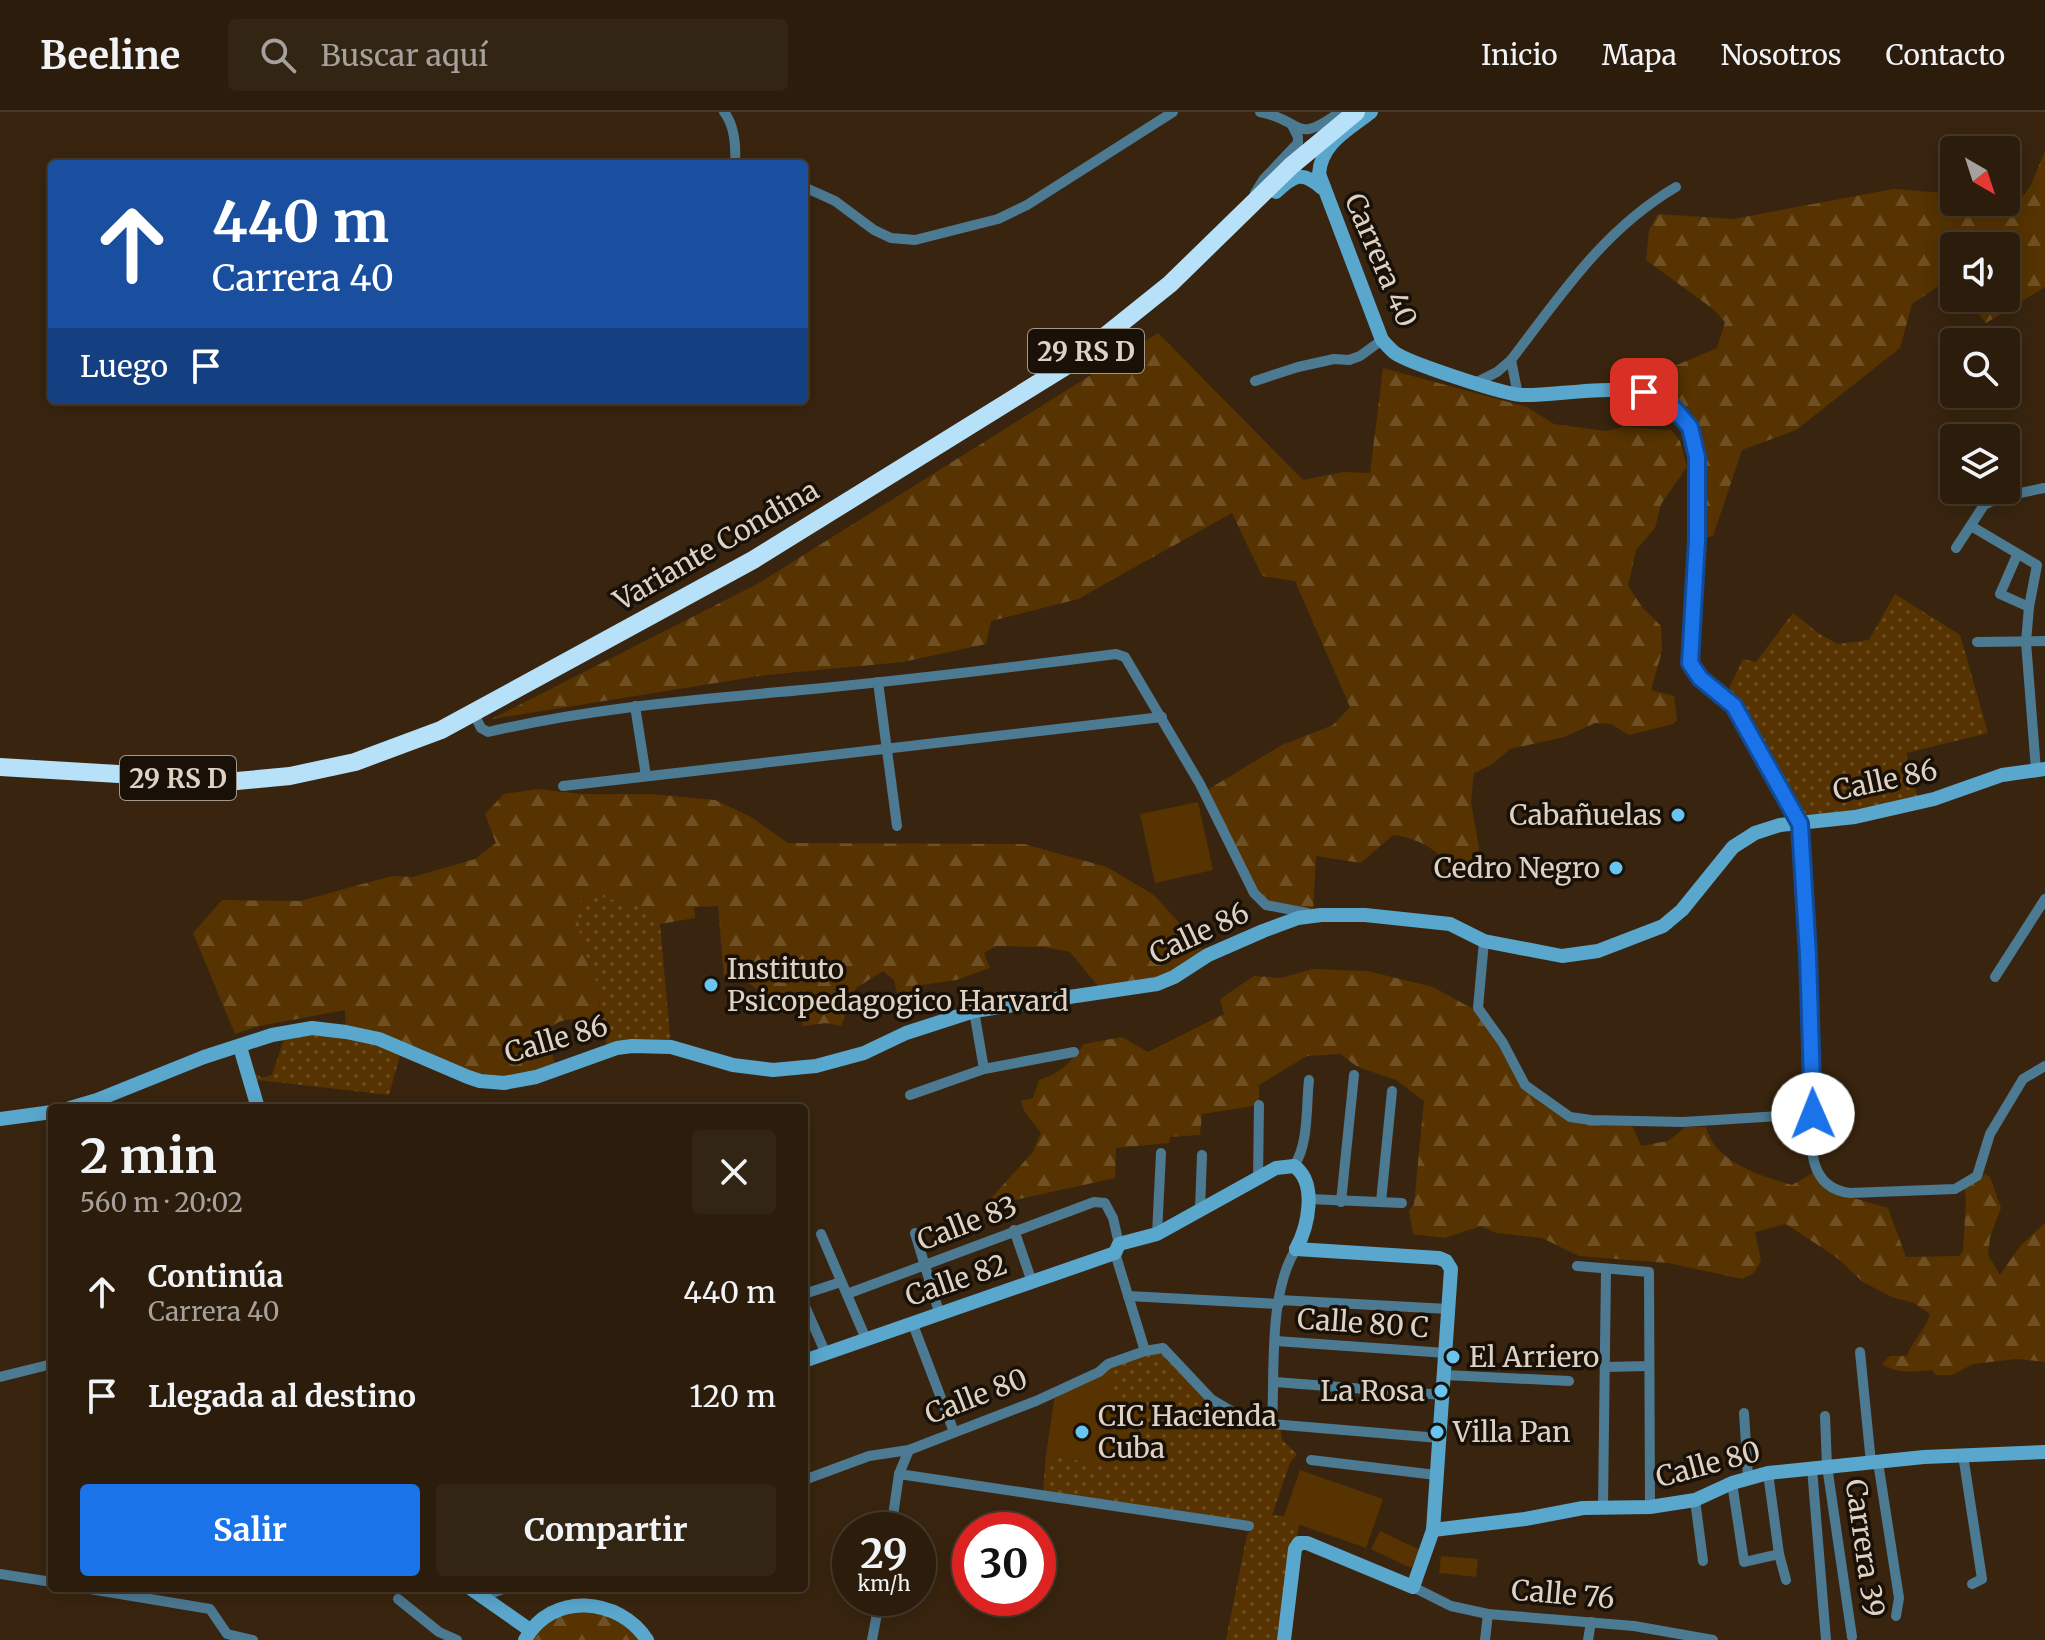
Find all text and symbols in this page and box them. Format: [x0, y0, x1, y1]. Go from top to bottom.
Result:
search box [228, 19, 788, 91]
text: Beeline [40, 32, 180, 79]
icon: search [256, 33, 300, 77]
text: Buscar aquí [320, 36, 488, 74]
text: Inicio [1481, 37, 1558, 73]
text: Mapa [1602, 37, 1677, 73]
text: Nosotros [1721, 37, 1842, 73]
text: Contacto [1886, 37, 2005, 73]
north arrow [1940, 136, 2020, 216]
map controls [1940, 136, 2020, 504]
text: 440 m [212, 187, 389, 257]
street label: Carrera 40 [1337, 188, 1425, 332]
icon: ahead [80, 192, 184, 296]
button: sound [1940, 232, 2020, 312]
text: Carrera 40 [212, 256, 394, 301]
button: search [1940, 328, 2020, 408]
road number: 29 RS D [1028, 329, 1144, 373]
icon: arrive [184, 344, 228, 388]
text: Luego [80, 347, 168, 385]
pin [1610, 358, 1678, 426]
icon: arrive [1622, 370, 1666, 414]
button: layers [1940, 424, 2020, 504]
street label: Variante Condina [606, 472, 825, 619]
street label: Calle 86 [1830, 751, 1940, 809]
road number: 29 RS D [120, 756, 236, 800]
place label: Cabañuelas [1509, 797, 1662, 833]
marker: Cabañuelas [1669, 806, 1687, 824]
place label: Cedro Negro [1434, 850, 1600, 886]
marker: Cedro Negro [1607, 859, 1625, 877]
street label: Calle 86 [1143, 894, 1255, 972]
place label: Instituto Psicopedagogico Harvard [727, 951, 1069, 1019]
marker: Instituto Psicopedagogico Harvard [702, 976, 720, 994]
street label: Calle 86 [500, 1007, 612, 1071]
position arrow [1771, 1072, 1855, 1156]
text: 2 min [80, 1126, 217, 1186]
button: close [692, 1130, 776, 1214]
text: 560 m · 20:02 [80, 1186, 243, 1219]
street label: Calle 83 [912, 1188, 1022, 1258]
street label: Calle 82 [900, 1246, 1012, 1314]
text: Continúa [148, 1257, 284, 1295]
icon: ahead [80, 1270, 124, 1314]
text: 440 m [683, 1273, 776, 1311]
text: Carrera 40 [148, 1295, 280, 1328]
street label: Calle 80 C [1296, 1300, 1430, 1346]
place label: El Arriero [1469, 1339, 1599, 1375]
marker: El Arriero [1444, 1348, 1462, 1366]
street label: Calle 80 [920, 1360, 1032, 1432]
place label: La Rosa [1320, 1373, 1425, 1409]
icon: arrive [80, 1374, 124, 1418]
text: Llegada al destino [148, 1377, 416, 1415]
text: 120 m [689, 1377, 776, 1415]
marker: La Rosa [1432, 1382, 1450, 1400]
place label: CIC Hacienda Cuba [1098, 1398, 1277, 1466]
place label: Villa Pan [1452, 1414, 1571, 1450]
marker: CIC Hacienda Cuba [1073, 1423, 1091, 1441]
marker: Villa Pan [1428, 1423, 1446, 1441]
street label: Calle 80 [1652, 1433, 1764, 1495]
street label: Carrera 39 [1838, 1477, 1892, 1619]
button: Salir [80, 1484, 420, 1576]
button: Compartir [436, 1484, 776, 1576]
speed limit sign: 30 [952, 1512, 1056, 1616]
text: 29 [860, 1529, 908, 1579]
text: km/h [858, 1571, 910, 1596]
street label: Calle 76 [1510, 1572, 1616, 1616]

